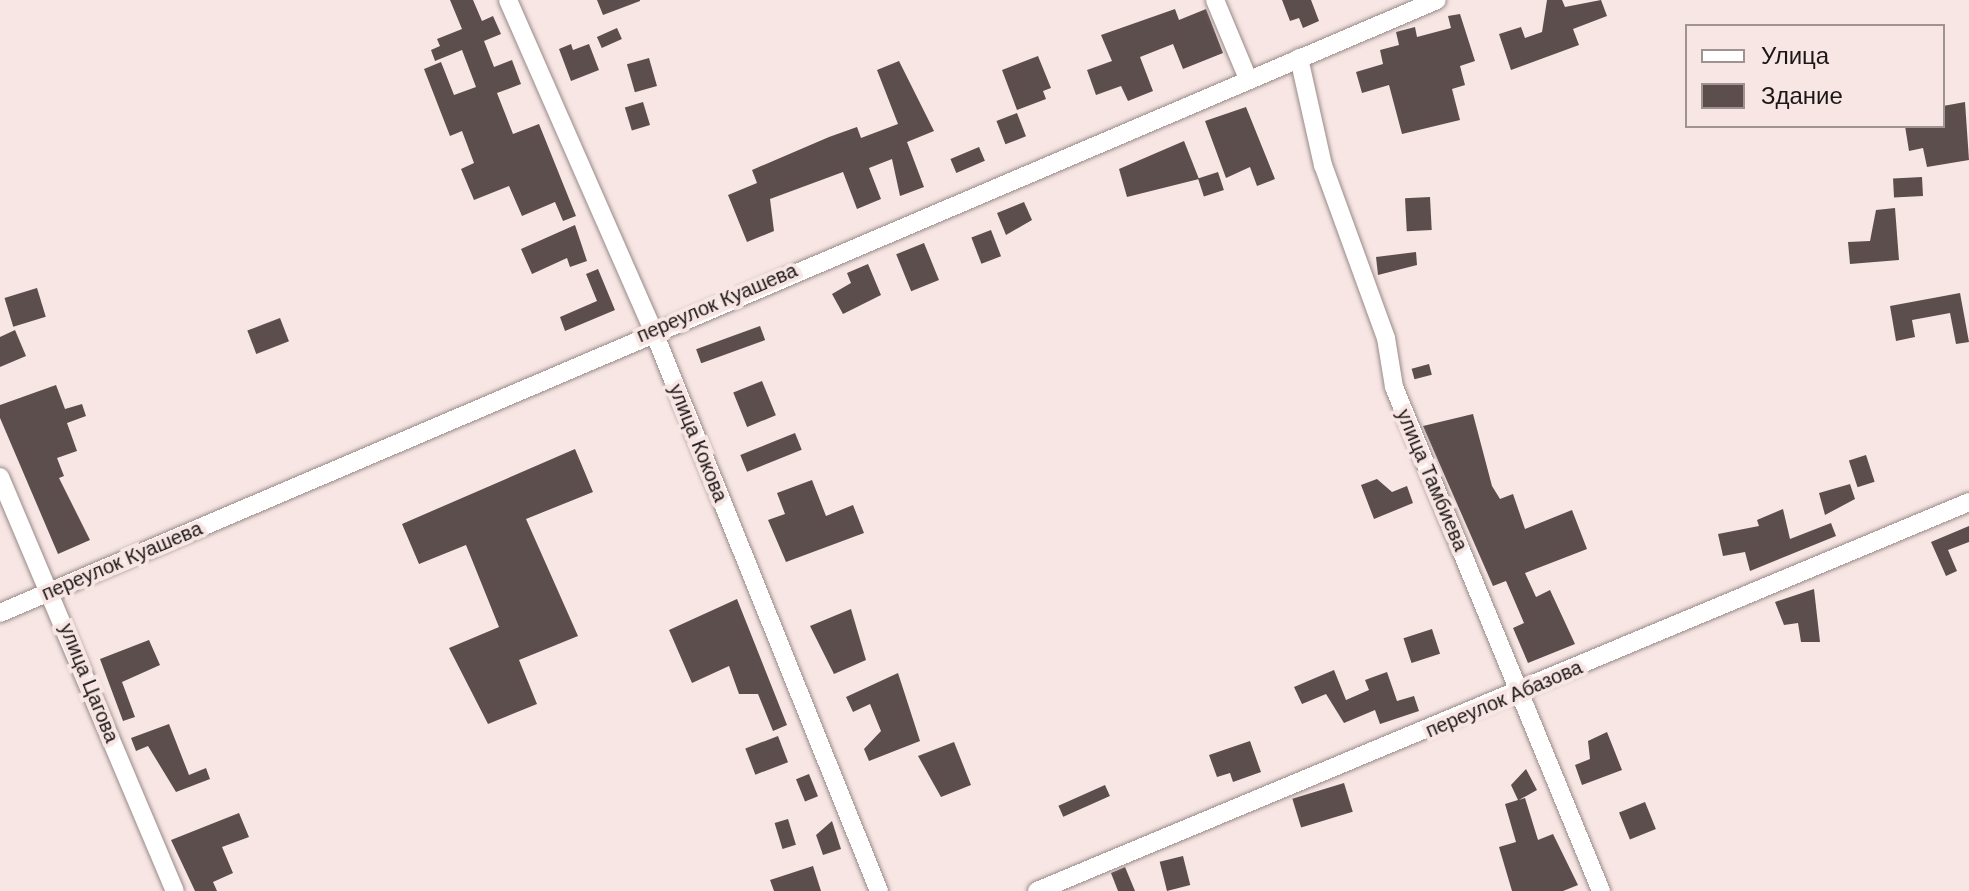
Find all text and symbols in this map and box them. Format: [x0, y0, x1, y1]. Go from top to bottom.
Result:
legend [1685, 24, 1945, 128]
text: Улица [1761, 42, 1829, 69]
text: Здание [1761, 82, 1843, 109]
street label: переулок Куашева [633, 258, 801, 348]
street label: улица Кокова [663, 381, 733, 505]
street label: улица Тамбиева [1391, 405, 1473, 555]
street label: переулок Куашева [38, 516, 206, 606]
street label: улица Цагова [54, 620, 124, 746]
street label: переулок Абазова [1422, 655, 1586, 743]

